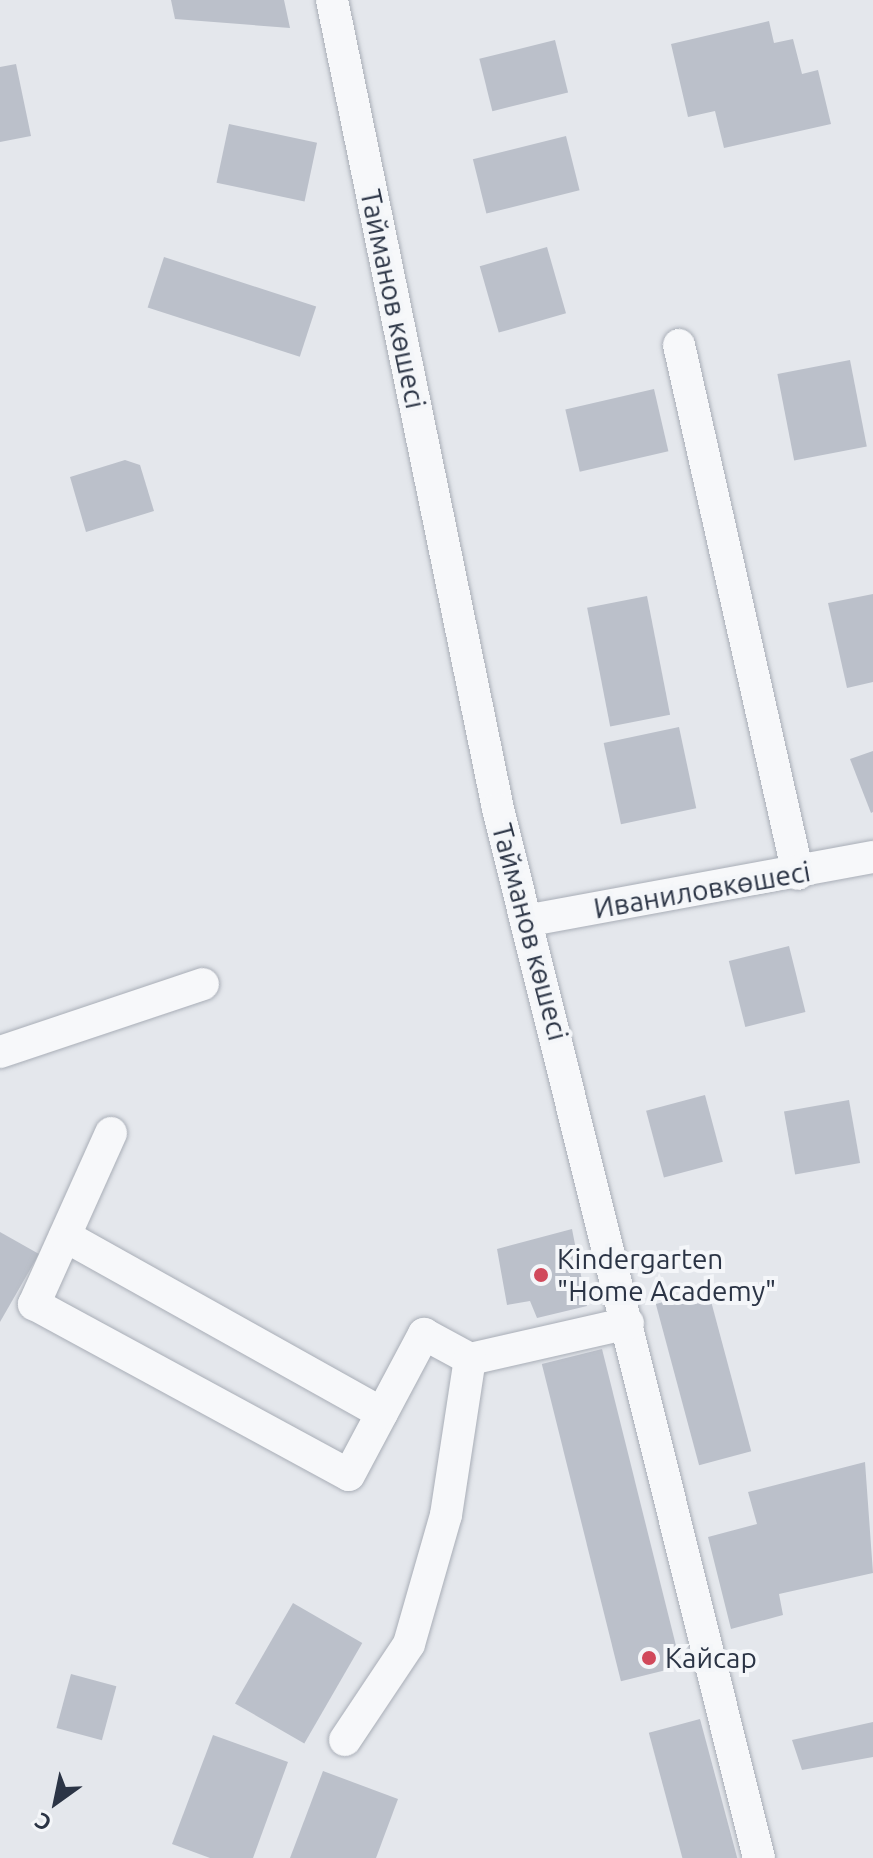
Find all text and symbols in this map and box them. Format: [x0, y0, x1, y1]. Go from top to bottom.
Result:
street label: Тайманов көшесі [353, 186, 433, 412]
street label: Тайманов көшесі [485, 820, 575, 1044]
street label: Иваниловкөшесі [591, 854, 813, 926]
place label: Kindergarten "Home Academy" [557, 1242, 776, 1308]
marker: Kindergarten "Home Academy" [532, 1266, 550, 1284]
place label: Кайсар [665, 1641, 757, 1675]
marker: Кайсар [640, 1649, 658, 1667]
north arrow [16, 1762, 96, 1842]
text: С [30, 1808, 55, 1837]

